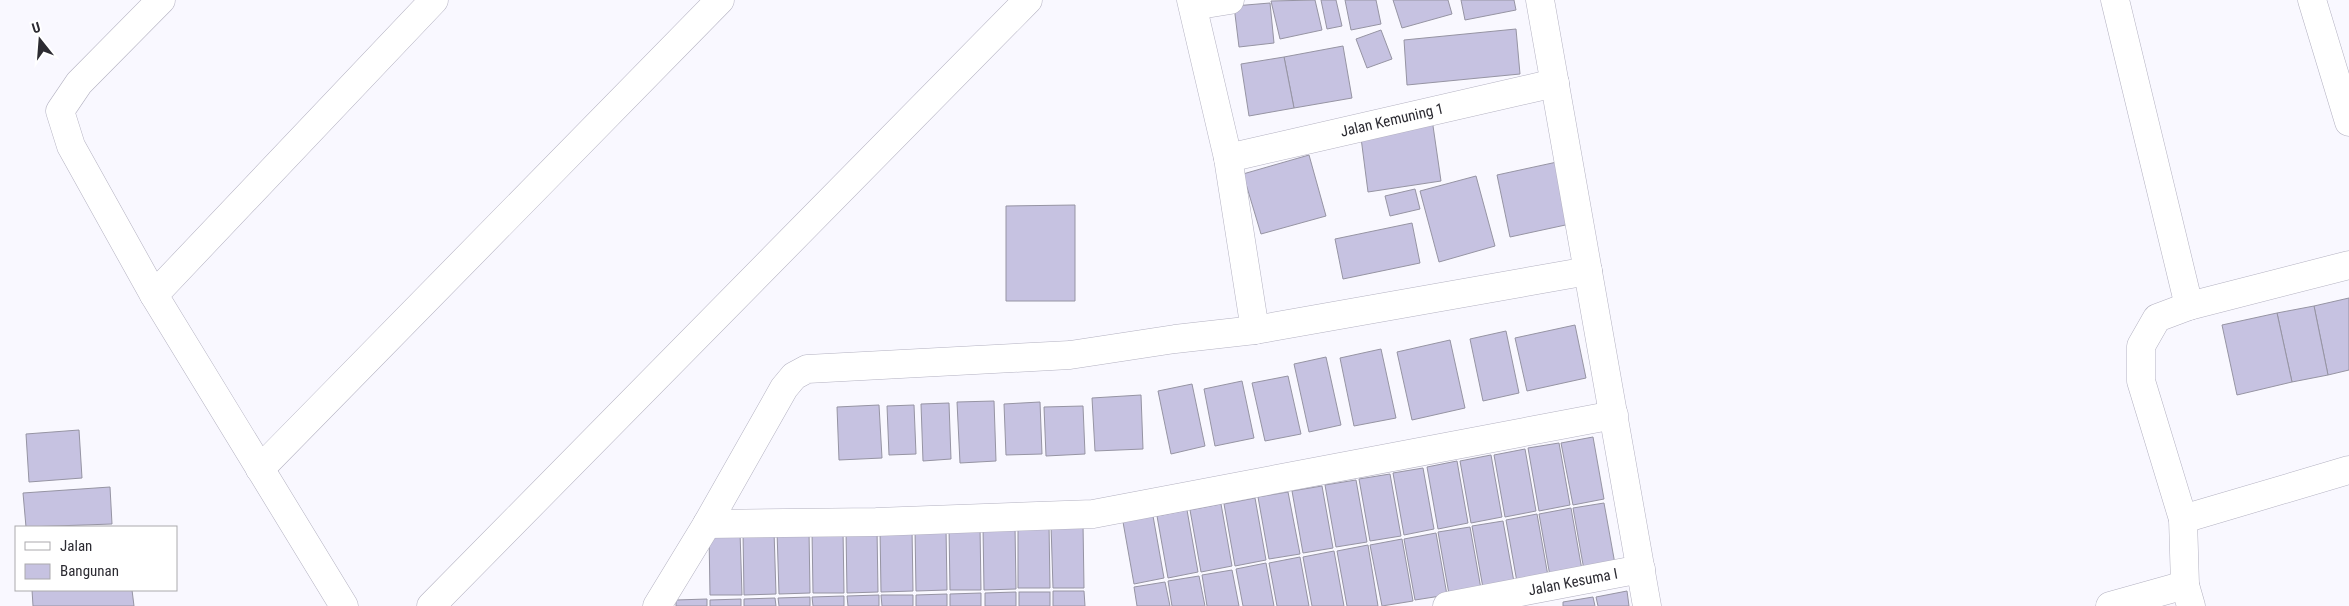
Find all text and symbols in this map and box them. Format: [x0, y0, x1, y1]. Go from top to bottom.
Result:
north arrow [15, 15, 65, 65]
text: U [30, 19, 42, 36]
street label: Jalan Kemuning 1 [1339, 99, 1445, 141]
legend [15, 526, 178, 591]
text: Jalan [60, 537, 92, 555]
text: Bangunan [60, 562, 119, 580]
street label: Jalan Kesuma I [1527, 565, 1619, 599]

